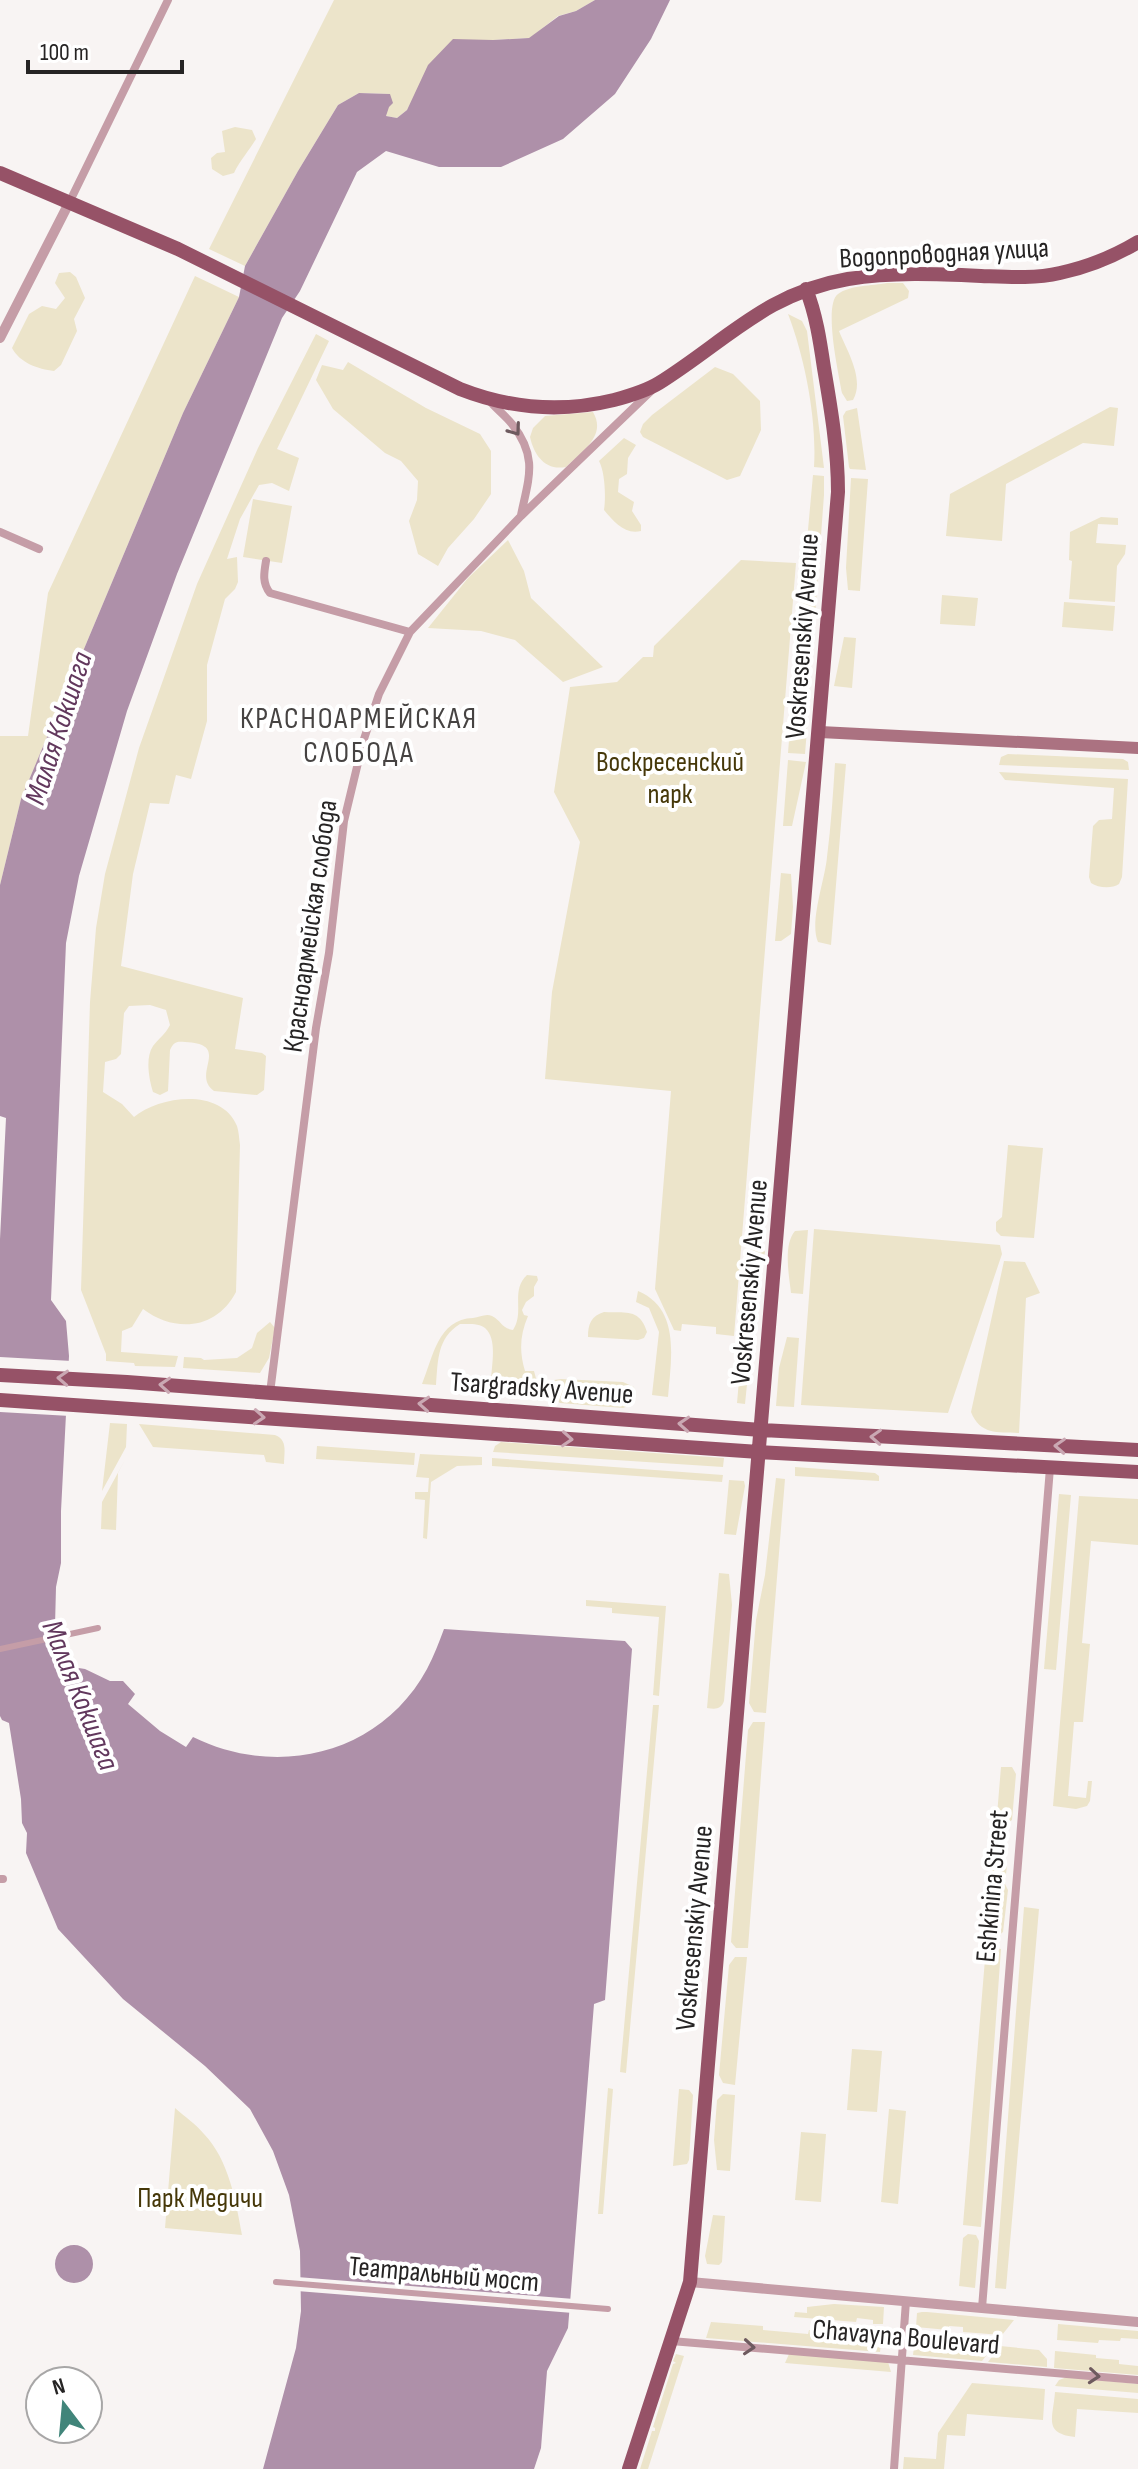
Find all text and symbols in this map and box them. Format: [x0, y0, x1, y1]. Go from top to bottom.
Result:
scale bar [28, 24, 182, 74]
text: 100 m [40, 38, 89, 67]
street label: Водопроводная улица [838, 232, 1050, 275]
one-way arrow [505, 421, 520, 435]
street label: Voskresenskiy Avenue [779, 532, 826, 740]
water label: Малая Кокшага [17, 647, 101, 809]
district label: КРАСНОАРМЕЙСКАЯ СЛОБОДА [240, 701, 478, 771]
park label: Воскресенский парк [596, 746, 744, 811]
street label: Красноармейская слобода [276, 798, 345, 1054]
street label: Voskresenskiy Avenue [724, 1178, 775, 1386]
street label: Tsargradsky Avenue [449, 1366, 635, 1411]
one-way arrow [56, 1370, 69, 1387]
one-way arrow [158, 1377, 171, 1394]
one-way arrow [417, 1396, 430, 1413]
one-way arrow [253, 1408, 266, 1425]
one-way arrow [677, 1416, 690, 1433]
one-way arrow [869, 1428, 882, 1445]
one-way arrow [561, 1430, 574, 1447]
one-way arrow [1053, 1438, 1066, 1455]
water label: Малая Кокшага [34, 1615, 126, 1776]
street label: Eshkinina Street [969, 1808, 1016, 1964]
street label: Voskresenskiy Avenue [669, 1824, 720, 2032]
park label: Парк Медичи [137, 2182, 263, 2215]
street label: Театральный мост [347, 2250, 540, 2299]
street label: Chavayna Boulevard [811, 2313, 1001, 2362]
one-way arrow [742, 2338, 755, 2355]
north arrow [24, 2365, 104, 2445]
one-way arrow [1088, 2368, 1101, 2385]
text: N [50, 2373, 68, 2402]

